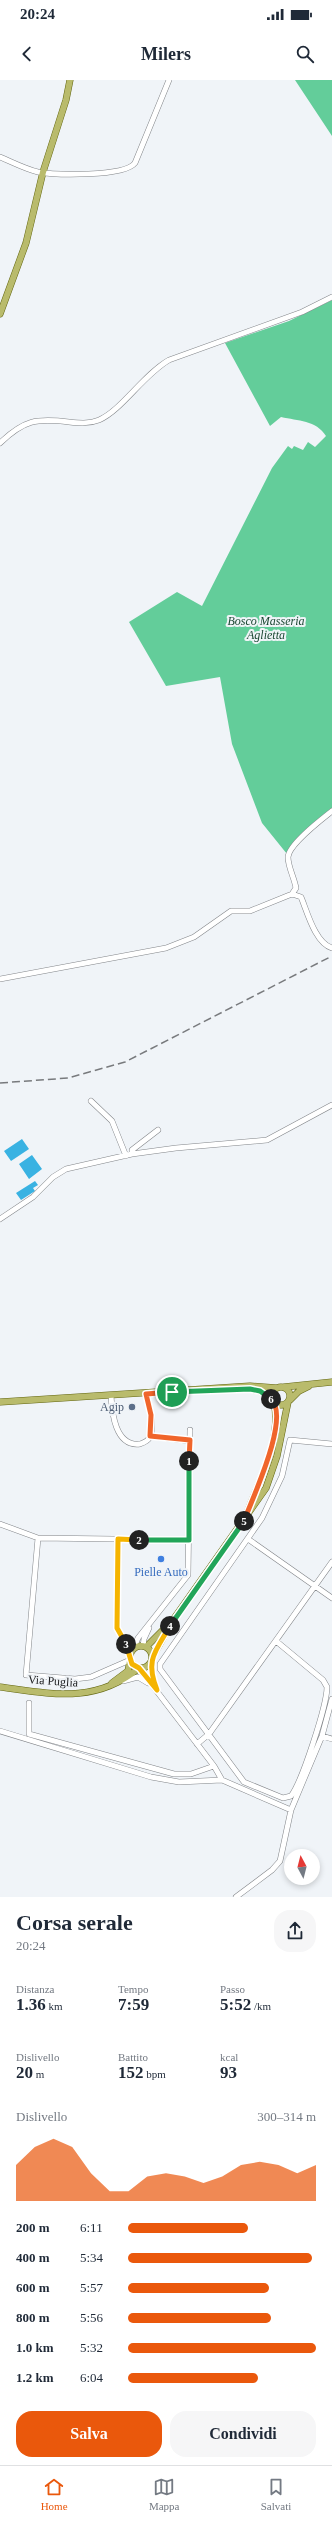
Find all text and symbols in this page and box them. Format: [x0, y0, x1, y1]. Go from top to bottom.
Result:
text: 20:24 [20, 6, 55, 22]
icon: back [16, 43, 38, 65]
icon: search [294, 43, 316, 65]
text: Milers [141, 44, 191, 64]
park label: Bosco Masseria Aglietta [228, 614, 305, 642]
pin [155, 1375, 189, 1409]
icon: arrive [161, 1381, 183, 1403]
pin: 6 [261, 1389, 281, 1409]
text: 6 [268, 1393, 274, 1405]
place label: Agip [100, 1400, 124, 1414]
marker: Agip [127, 1402, 137, 1412]
pin: 1 [179, 1451, 199, 1471]
text: 1 [186, 1455, 192, 1467]
pin: 5 [234, 1511, 254, 1531]
text: 5 [241, 1515, 247, 1527]
pin: 2 [129, 1530, 149, 1550]
text: 2 [136, 1534, 142, 1546]
marker: Pielle Auto [156, 1554, 166, 1564]
place label: Pielle Auto [134, 1565, 188, 1579]
pin: 4 [160, 1616, 180, 1636]
text: 4 [167, 1620, 173, 1632]
pin: 3 [116, 1634, 136, 1654]
text: 3 [123, 1638, 129, 1650]
street label: Via Puglia [27, 1672, 79, 1690]
north arrow [284, 1849, 320, 1885]
map controls [284, 1849, 320, 1885]
text: Corsa serale [16, 1910, 133, 1935]
button: share [274, 1910, 316, 1952]
text: 20:24 [16, 1938, 46, 1953]
text: Distanza [16, 1983, 54, 1995]
text: Tempo [118, 1983, 148, 1995]
text: Passo [220, 1983, 245, 1995]
text: 1.36 [16, 1995, 46, 2014]
text: 7:59 [118, 1995, 149, 2014]
text: 5:52 [220, 1995, 251, 2014]
text: km [46, 2000, 63, 2012]
text: /km [251, 2000, 271, 2012]
text: Dislivello [16, 2051, 59, 2063]
text: Battito [118, 2051, 148, 2063]
text: kcal [220, 2051, 238, 2063]
text: 20 [16, 2063, 33, 2082]
text: 152 [118, 2063, 144, 2082]
text: 93 [220, 2063, 237, 2082]
text: m [33, 2068, 44, 2080]
text: bpm [144, 2068, 166, 2080]
text: Dislivello [16, 2109, 67, 2124]
text: 300–314 m [257, 2109, 316, 2124]
text: 200 m [16, 2220, 50, 2235]
text: 6:11 [80, 2220, 103, 2235]
text: 400 m [16, 2250, 50, 2265]
text: 5:34 [80, 2250, 103, 2265]
text: 600 m [16, 2280, 50, 2295]
text: 5:57 [80, 2280, 103, 2295]
text: 800 m [16, 2310, 50, 2325]
text: 5:56 [80, 2310, 103, 2325]
text: 1.0 km [16, 2340, 54, 2355]
text: 5:32 [80, 2340, 103, 2355]
text: 1.2 km [16, 2370, 54, 2385]
text: 6:04 [80, 2370, 103, 2385]
button: Salva [16, 2411, 162, 2457]
button: Condividi [170, 2411, 316, 2457]
tab: Home [41, 2476, 68, 2512]
tab: Mappa [149, 2476, 179, 2512]
tab: Salvati [261, 2476, 291, 2512]

